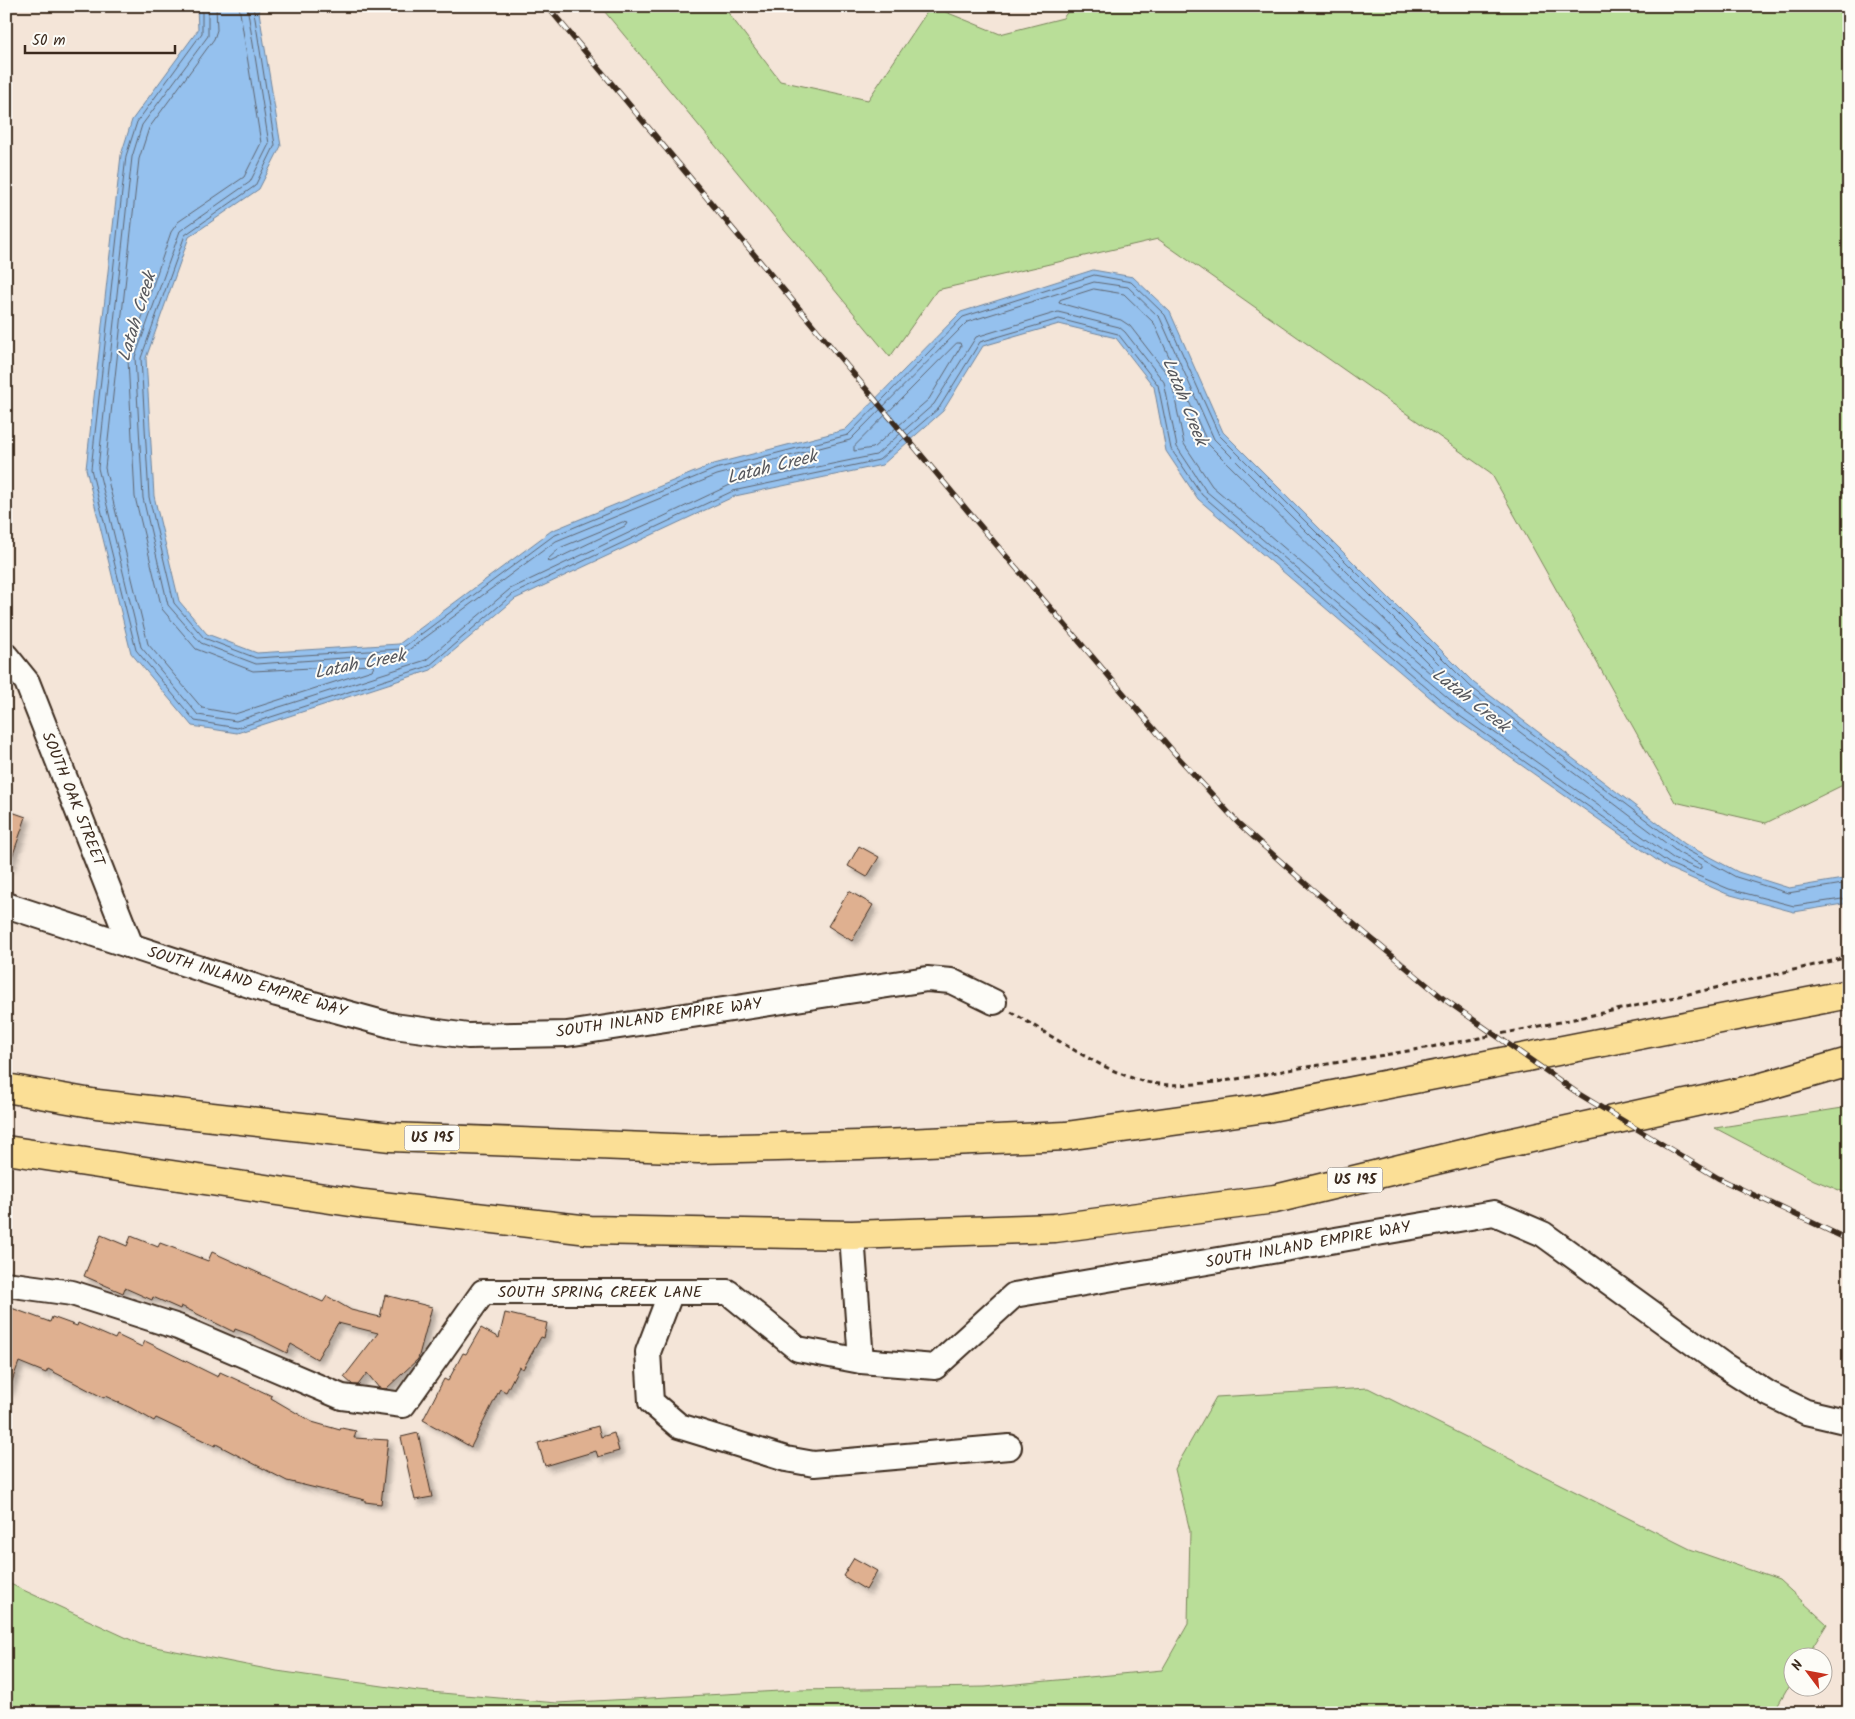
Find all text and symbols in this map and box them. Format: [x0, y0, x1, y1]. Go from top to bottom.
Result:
scale bar [25, 22, 175, 54]
text: 50 m [32, 29, 66, 53]
water label: Latah Creek [111, 266, 166, 365]
water label: Latah Creek [1153, 354, 1216, 452]
water label: Latah Creek [724, 442, 823, 493]
water label: Latah Creek [312, 642, 410, 688]
water label: Latah Creek [1425, 661, 1517, 742]
street label: SOUTH OAK STREET [35, 728, 112, 871]
street label: SOUTH INLAND EMPIRE WAY [144, 940, 351, 1025]
street label: SOUTH INLAND EMPIRE WAY [554, 991, 764, 1045]
road number: US 195 [404, 1126, 460, 1150]
road number: US 195 [1328, 1168, 1382, 1192]
street label: SOUTH INLAND EMPIRE WAY [1204, 1215, 1413, 1275]
street label: SOUTH SPRING CREEK LANE [498, 1280, 703, 1305]
north arrow [1782, 1646, 1832, 1696]
text: N [1786, 1656, 1810, 1675]

